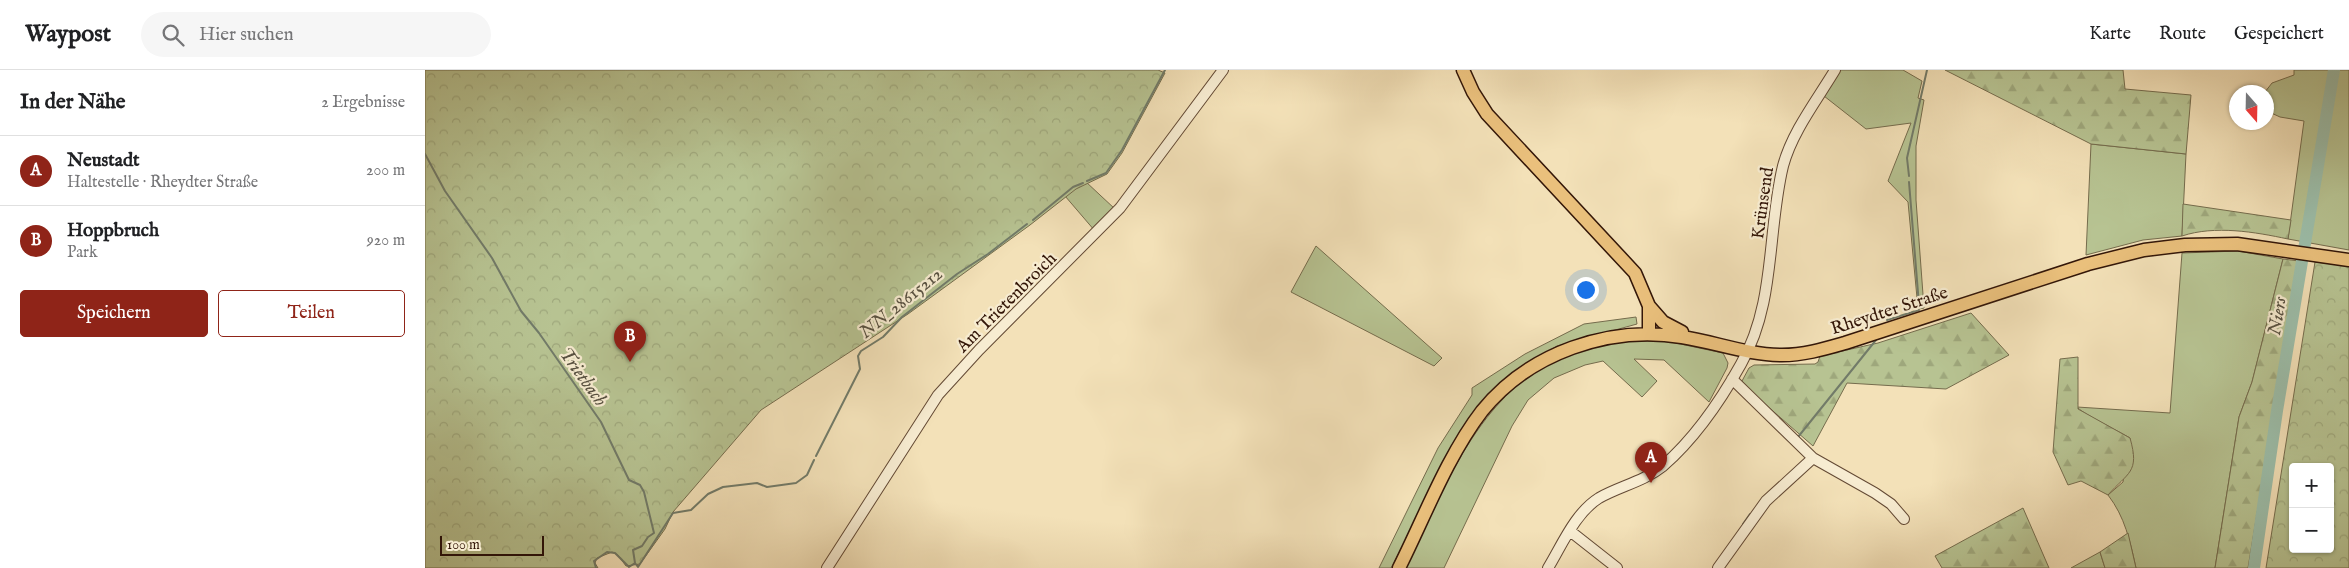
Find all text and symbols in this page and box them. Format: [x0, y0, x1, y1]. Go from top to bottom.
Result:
search box [141, 12, 491, 57]
text: Waypost [25, 19, 111, 50]
icon: search [159, 21, 187, 49]
text: Hier suchen [199, 23, 294, 47]
text: Karte [2089, 23, 2131, 46]
text: Route [2159, 23, 2206, 46]
text: Gespeichert [2234, 23, 2324, 46]
north arrow [2229, 85, 2274, 130]
text: In der Nähe [20, 89, 126, 116]
text: 2 Ergebnisse [321, 93, 405, 113]
text: Neustadt [67, 149, 140, 173]
text: A [31, 161, 41, 181]
text: 200 m [366, 161, 405, 181]
street label: Krünsend [1747, 165, 1780, 241]
text: Haltestelle · Rheydter Straße [67, 173, 258, 193]
text: Hoppbruch [67, 219, 159, 243]
text: B [31, 231, 41, 251]
text: 920 m [367, 231, 405, 251]
text: Park [67, 243, 97, 263]
street label: Am Trietenbroich [951, 248, 1063, 359]
water label: NN_28615212 [854, 262, 948, 345]
your location [1573, 277, 1599, 303]
street label: Rheydter Straße [1828, 282, 1951, 341]
button: Speichern [20, 290, 208, 337]
button: Teilen [218, 290, 405, 337]
water label: Niers [2263, 295, 2293, 337]
pin: B [614, 321, 646, 362]
water label: Trietbach [553, 343, 612, 411]
pin: A [1635, 442, 1667, 483]
map controls [2289, 463, 2334, 553]
button: + [2289, 463, 2334, 508]
button: − [2289, 508, 2334, 553]
scale bar [440, 533, 544, 556]
text: 100 m [447, 536, 480, 554]

